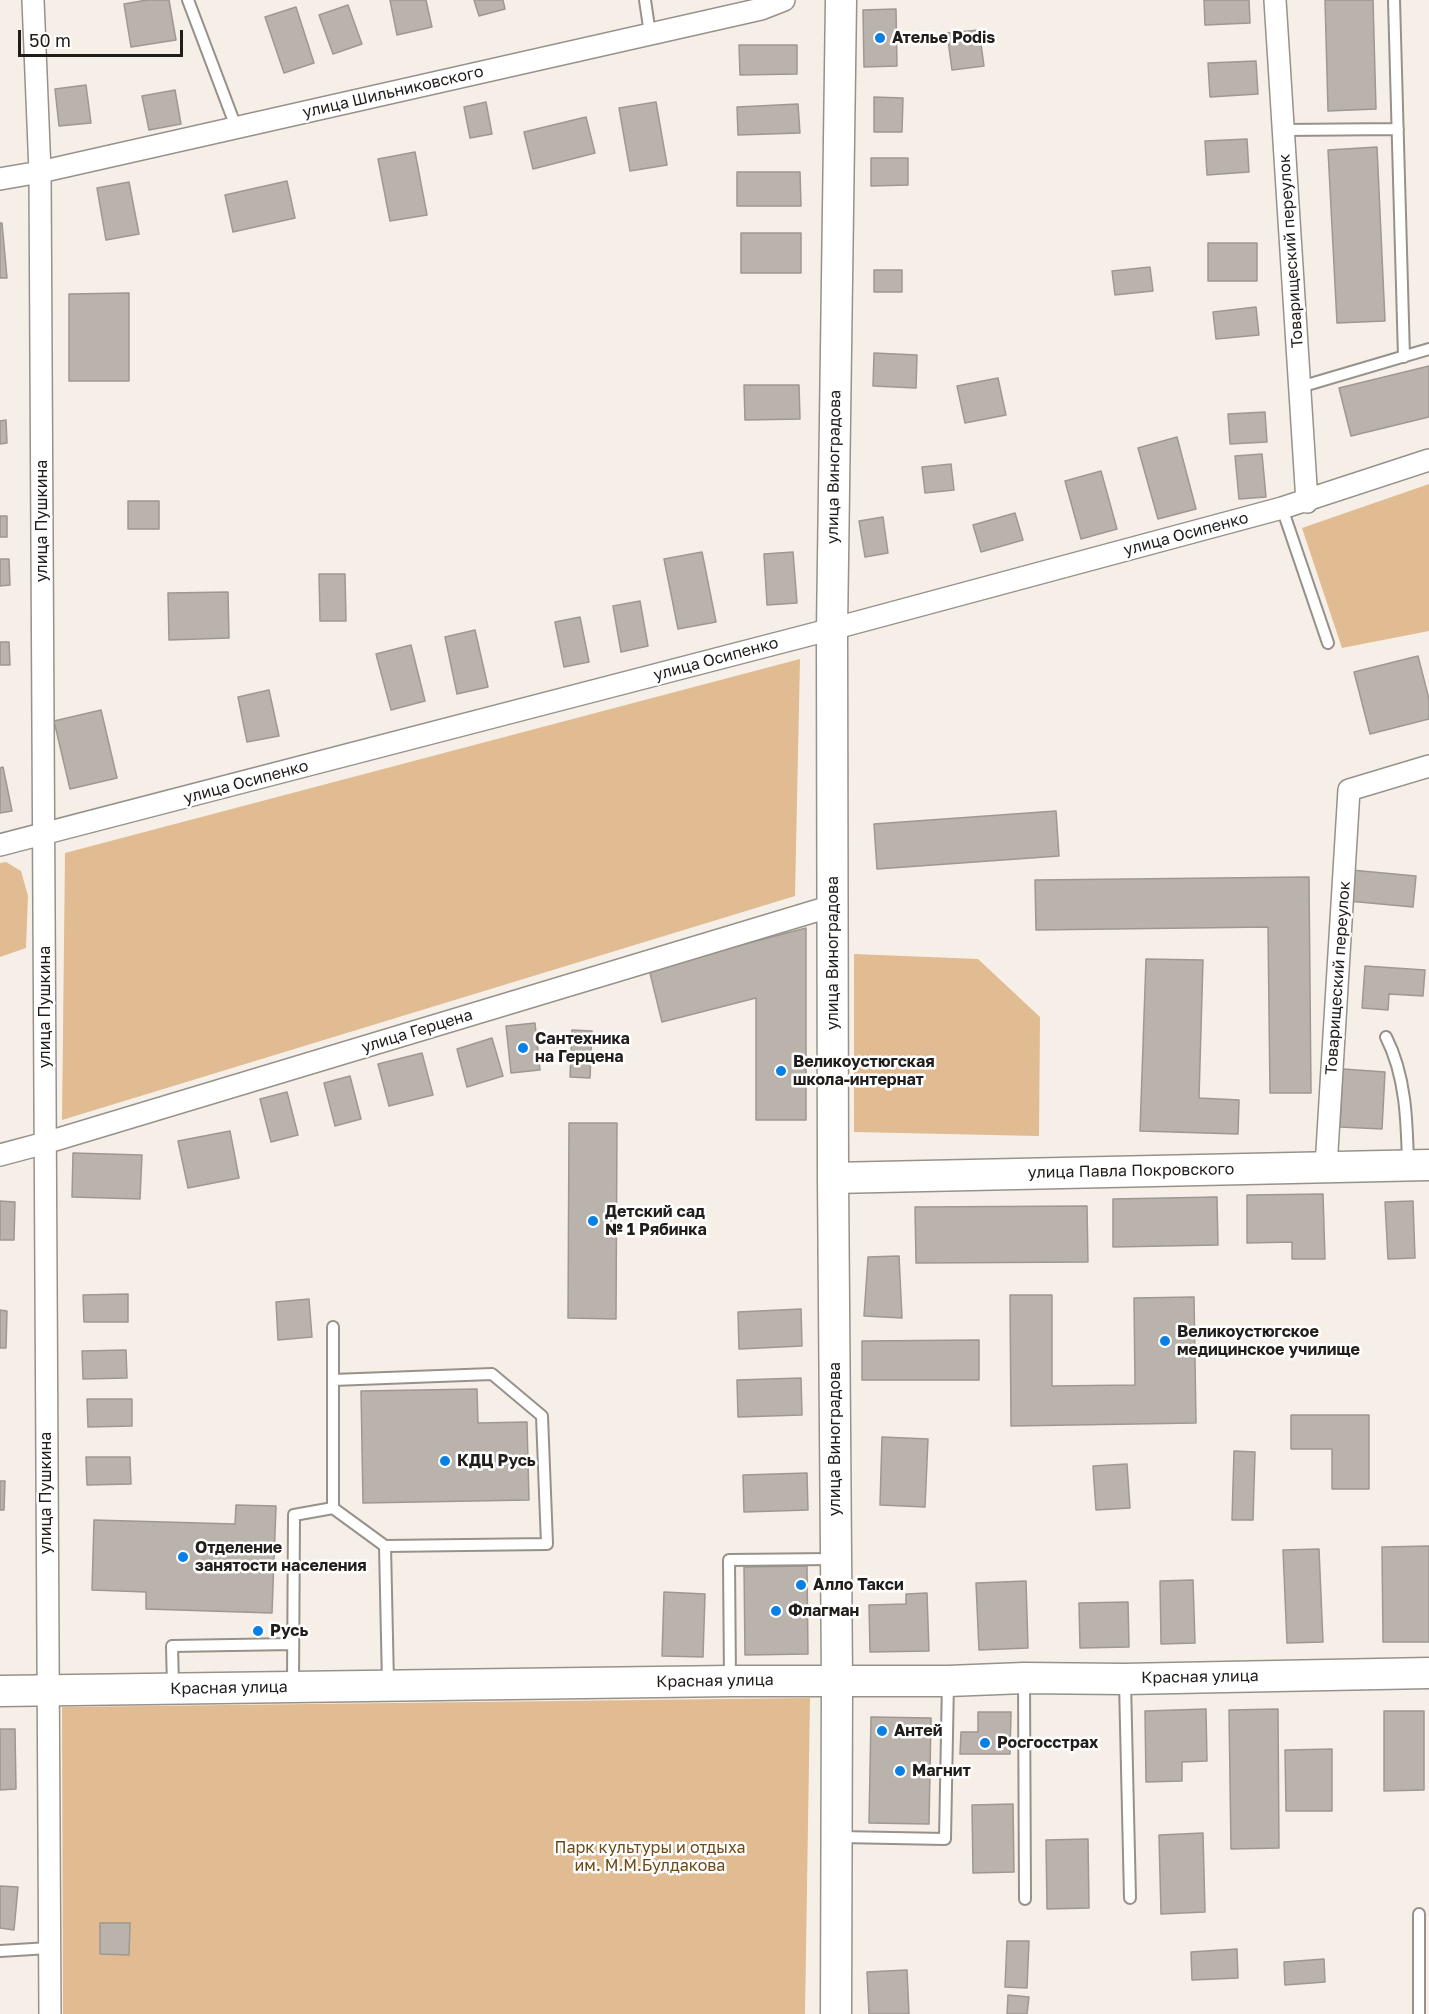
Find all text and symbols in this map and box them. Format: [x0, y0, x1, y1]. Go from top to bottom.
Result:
scale bar [21, 18, 186, 56]
place label: Ателье Podis [892, 28, 995, 48]
text: 50 m [29, 29, 71, 51]
marker: Ателье Podis [873, 31, 887, 45]
street label: улица Шильниковского [301, 62, 485, 122]
street label: Товарищеский переулок [1275, 153, 1307, 349]
street label: улица Виноградова [823, 390, 845, 544]
street label: улица Пушкина [32, 460, 52, 582]
street label: улица Осипенко [1122, 508, 1250, 560]
street label: улица Осипенко [652, 633, 780, 685]
street label: улица Осипенко [182, 756, 310, 808]
street label: улица Виноградова [823, 876, 843, 1030]
street label: Товарищеский переулок [1322, 880, 1354, 1076]
street label: улица Пушкина [35, 946, 55, 1068]
street label: улица Герцена [359, 1005, 475, 1057]
place label: Сантехника на Герцена [535, 1029, 630, 1067]
marker: Сантехника на Герцена [516, 1041, 530, 1055]
place label: Великоустюгская школа-интернат [793, 1052, 935, 1090]
marker: Великоустюгская школа-интернат [774, 1064, 788, 1078]
street label: улица Павла Покровского [1028, 1160, 1234, 1182]
place label: Детский сад № 1 Рябинка [605, 1202, 707, 1240]
marker: Детский сад № 1 Рябинка [586, 1214, 600, 1228]
place label: Великоустюгское медицинское училище [1177, 1322, 1360, 1360]
marker: Великоустюгское медицинское училище [1158, 1334, 1172, 1348]
street label: улица Виноградова [825, 1362, 845, 1516]
street label: улица Пушкина [36, 1432, 56, 1554]
place label: КДЦ Русь [457, 1451, 536, 1471]
marker: КДЦ Русь [438, 1454, 452, 1468]
place label: Отделение занятости населения [195, 1538, 367, 1576]
marker: Отделение занятости населения [176, 1550, 190, 1564]
place label: Алло Такси [813, 1575, 904, 1595]
marker: Алло Такси [794, 1578, 808, 1592]
place label: Флагман [788, 1601, 859, 1621]
marker: Флагман [769, 1604, 783, 1618]
place label: Русь [270, 1621, 308, 1641]
marker: Русь [251, 1624, 265, 1638]
street label: Красная улица [1141, 1666, 1259, 1688]
street label: Красная улица [656, 1670, 774, 1692]
street label: Красная улица [170, 1677, 288, 1699]
place label: Антей [894, 1721, 942, 1741]
marker: Антей [875, 1724, 889, 1738]
place label: Росгосстрах [997, 1733, 1098, 1753]
marker: Росгосстрах [978, 1736, 992, 1750]
place label: Магнит [912, 1761, 971, 1781]
marker: Магнит [893, 1764, 907, 1778]
park label: Парк культуры и отдыха им. М.М.Булдакова [554, 1838, 746, 1876]

